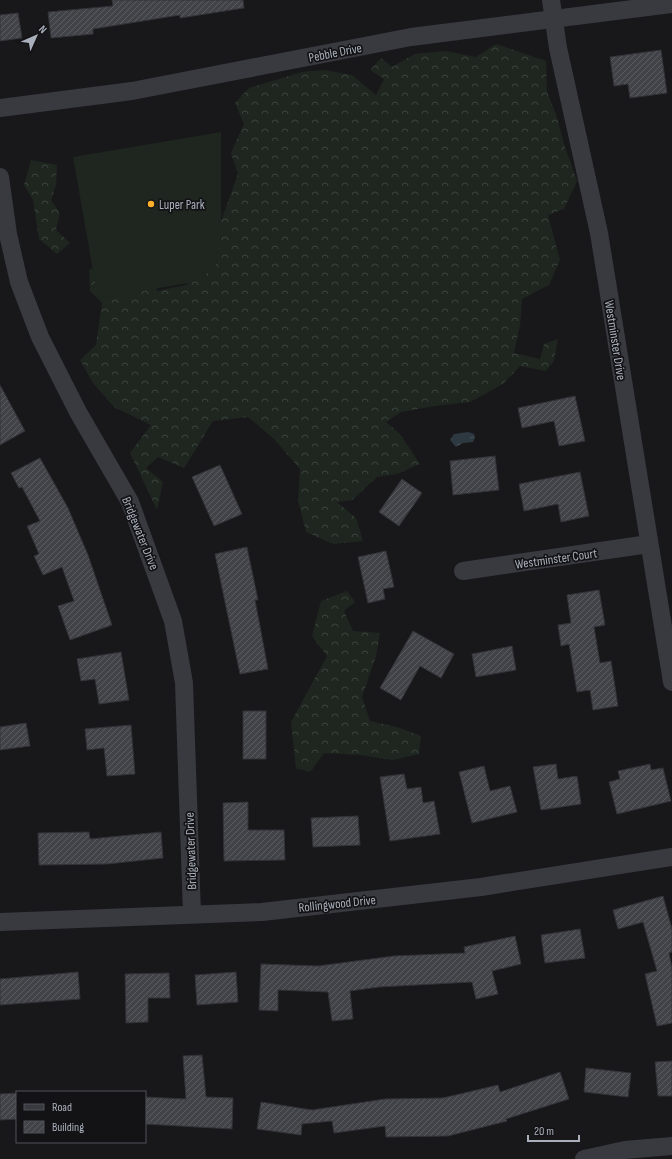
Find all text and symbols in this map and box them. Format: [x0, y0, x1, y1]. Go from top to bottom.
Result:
north arrow [16, 16, 56, 56]
text: N [36, 23, 49, 36]
street label: Pebble Drive [307, 40, 363, 66]
place label: Luper Park [159, 197, 205, 213]
marker: Luper Park [146, 199, 156, 209]
street label: Westminster Drive [601, 299, 629, 381]
street label: Bridgewater Drive [118, 495, 162, 572]
street label: Westminster Court [514, 545, 598, 573]
street label: Bridgewater Drive [182, 812, 200, 890]
street label: Rollingwood Drive [298, 892, 377, 916]
legend [16, 1091, 146, 1143]
text: Road [52, 1100, 72, 1115]
scale bar [528, 1117, 579, 1143]
text: Building [52, 1120, 84, 1135]
text: 20 m [534, 1124, 554, 1139]

